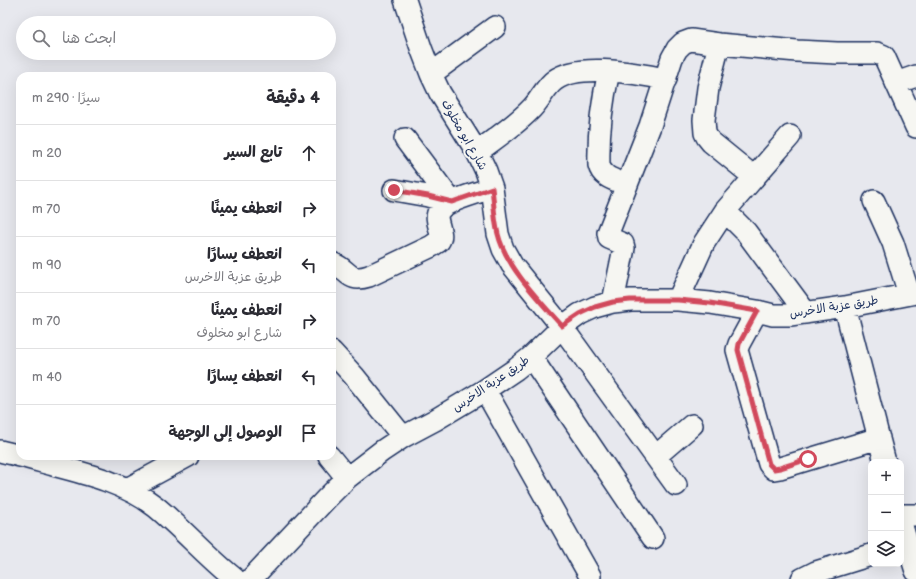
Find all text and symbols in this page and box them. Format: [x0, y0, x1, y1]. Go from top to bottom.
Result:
search box [16, 16, 336, 60]
icon: search [30, 27, 52, 49]
text: ابحث هنا [62, 29, 116, 48]
text: 4 دقيقة [266, 88, 320, 108]
text: سيرًا · 290 m [32, 90, 100, 106]
street label: شارع ابو مخلوف [437, 97, 490, 173]
icon: ahead [298, 142, 320, 164]
text: تابع السير [224, 143, 282, 162]
text: 20 m [32, 145, 62, 161]
route end [385, 181, 403, 199]
icon: right [298, 198, 320, 220]
text: انعطف يمينًا [211, 199, 282, 218]
text: 70 m [32, 201, 60, 217]
text: انعطف يسارًا [207, 245, 282, 264]
icon: left [298, 254, 320, 276]
text: 90 m [32, 257, 61, 273]
text: طريق عزبة الاخرس [185, 269, 282, 285]
street label: طريق عزبة الاخرس [788, 293, 880, 321]
text: انعطف يمينًا [211, 301, 282, 320]
icon: right [298, 310, 320, 332]
text: 70 m [32, 313, 60, 329]
text: شارع ابو مخلوف [196, 325, 282, 341]
street label: طريق عزبة الاخرس [450, 353, 532, 415]
icon: left [298, 366, 320, 388]
text: انعطف يسارًا [207, 367, 282, 386]
text: 40 m [32, 369, 62, 385]
icon: arrive [298, 422, 320, 444]
text: الوصول إلى الوجهة [168, 423, 282, 442]
route start [799, 450, 817, 468]
map controls [868, 459, 904, 567]
button: + [868, 459, 904, 495]
button: − [868, 495, 904, 531]
button: layers [868, 531, 904, 567]

